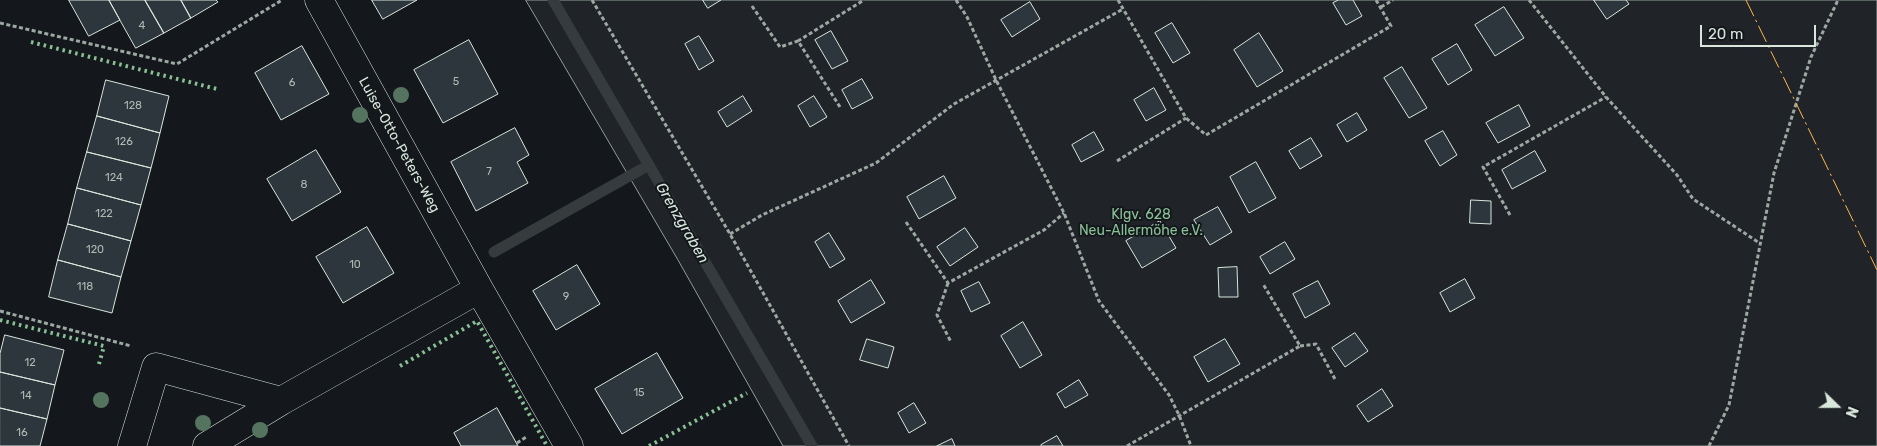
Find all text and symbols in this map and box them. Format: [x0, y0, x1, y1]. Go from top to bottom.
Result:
scale bar [1702, 15, 1818, 47]
house number: 4 [139, 19, 145, 33]
text: 20 m [1708, 25, 1743, 43]
street label: Luise-Otto-Peters-Weg [355, 74, 443, 216]
house number: 5 [453, 75, 459, 89]
house number: 6 [289, 76, 295, 90]
house number: 128 [124, 99, 142, 113]
house number: 126 [115, 135, 133, 149]
house number: 7 [486, 165, 492, 179]
house number: 124 [105, 171, 123, 185]
house number: 8 [301, 178, 307, 192]
water label: Grenzgraben [652, 179, 712, 267]
house number: 122 [95, 207, 113, 221]
park label: Klgv. 628 Neu-Allermöhe e.V. [1079, 207, 1203, 240]
house number: 120 [86, 243, 104, 257]
house number: 10 [349, 258, 361, 272]
house number: 118 [77, 280, 93, 294]
house number: 9 [563, 290, 569, 304]
house number: 12 [24, 356, 36, 370]
north arrow [1812, 381, 1862, 431]
house number: 15 [633, 386, 645, 400]
house number: 14 [20, 389, 32, 403]
text: N [1842, 404, 1861, 420]
house number: 16 [16, 426, 28, 440]

